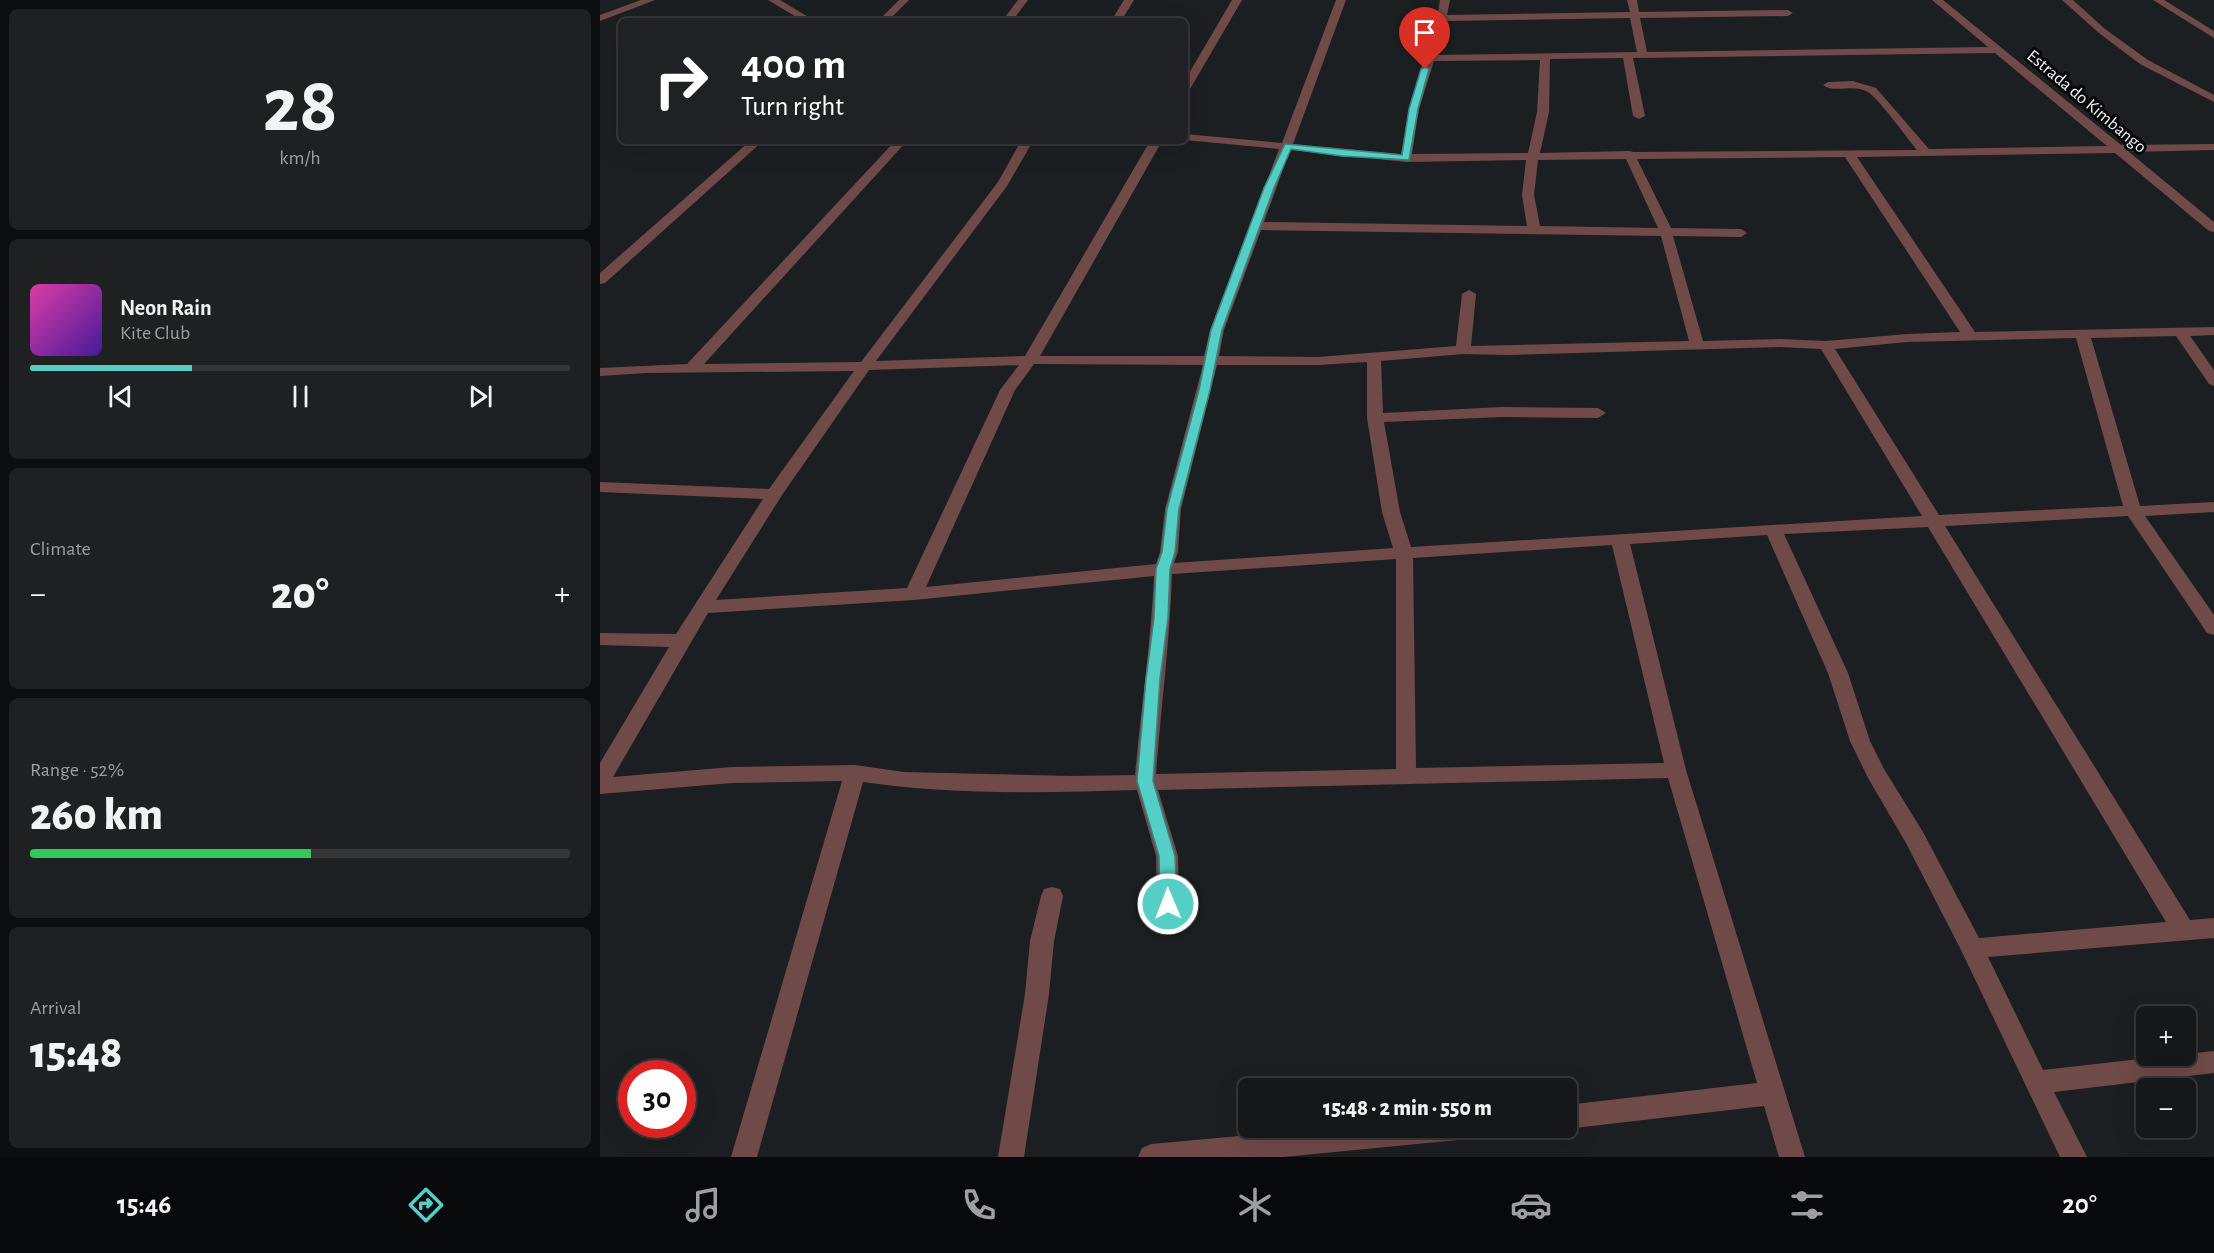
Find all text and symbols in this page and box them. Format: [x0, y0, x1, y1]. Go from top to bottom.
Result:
pin [1399, 7, 1450, 69]
icon: arrive [1408, 16, 1441, 49]
icon: right [642, 42, 720, 120]
text: 400 m [741, 44, 846, 86]
street label: Estrada do Kimbango [2023, 47, 2150, 157]
text: 28 [262, 68, 338, 146]
text: Turn right [741, 93, 844, 120]
text: km/h [279, 148, 321, 168]
text: Neon Rain [120, 297, 212, 319]
text: Kite Club [120, 323, 190, 343]
icon: previous [104, 380, 137, 413]
icon: pause [284, 380, 317, 413]
icon: next [464, 380, 497, 413]
text: Climate [30, 539, 91, 559]
text: 20° [271, 572, 329, 617]
text: − [30, 578, 46, 611]
text: + [554, 578, 570, 611]
text: Range · 52% [30, 760, 124, 780]
text: 260 km [30, 793, 163, 838]
position arrow [1136, 872, 1200, 936]
text: Arrival [30, 998, 81, 1018]
map controls [2136, 1006, 2196, 1138]
button: + [2136, 1006, 2196, 1066]
text: 15:48 [30, 1031, 122, 1076]
speed limit sign: 30 [618, 1060, 696, 1138]
button: − [2136, 1078, 2196, 1138]
text: 15:48 · 2 min · 550 m [1323, 1097, 1492, 1119]
icon: directions [405, 1184, 447, 1226]
icon: music [682, 1184, 724, 1226]
icon: phone [958, 1184, 1000, 1226]
icon: climate [1234, 1184, 1276, 1226]
icon: car [1510, 1184, 1552, 1226]
icon: filters [1786, 1184, 1828, 1226]
text: 15:46 [117, 1191, 171, 1218]
text: 20° [2062, 1191, 2097, 1218]

